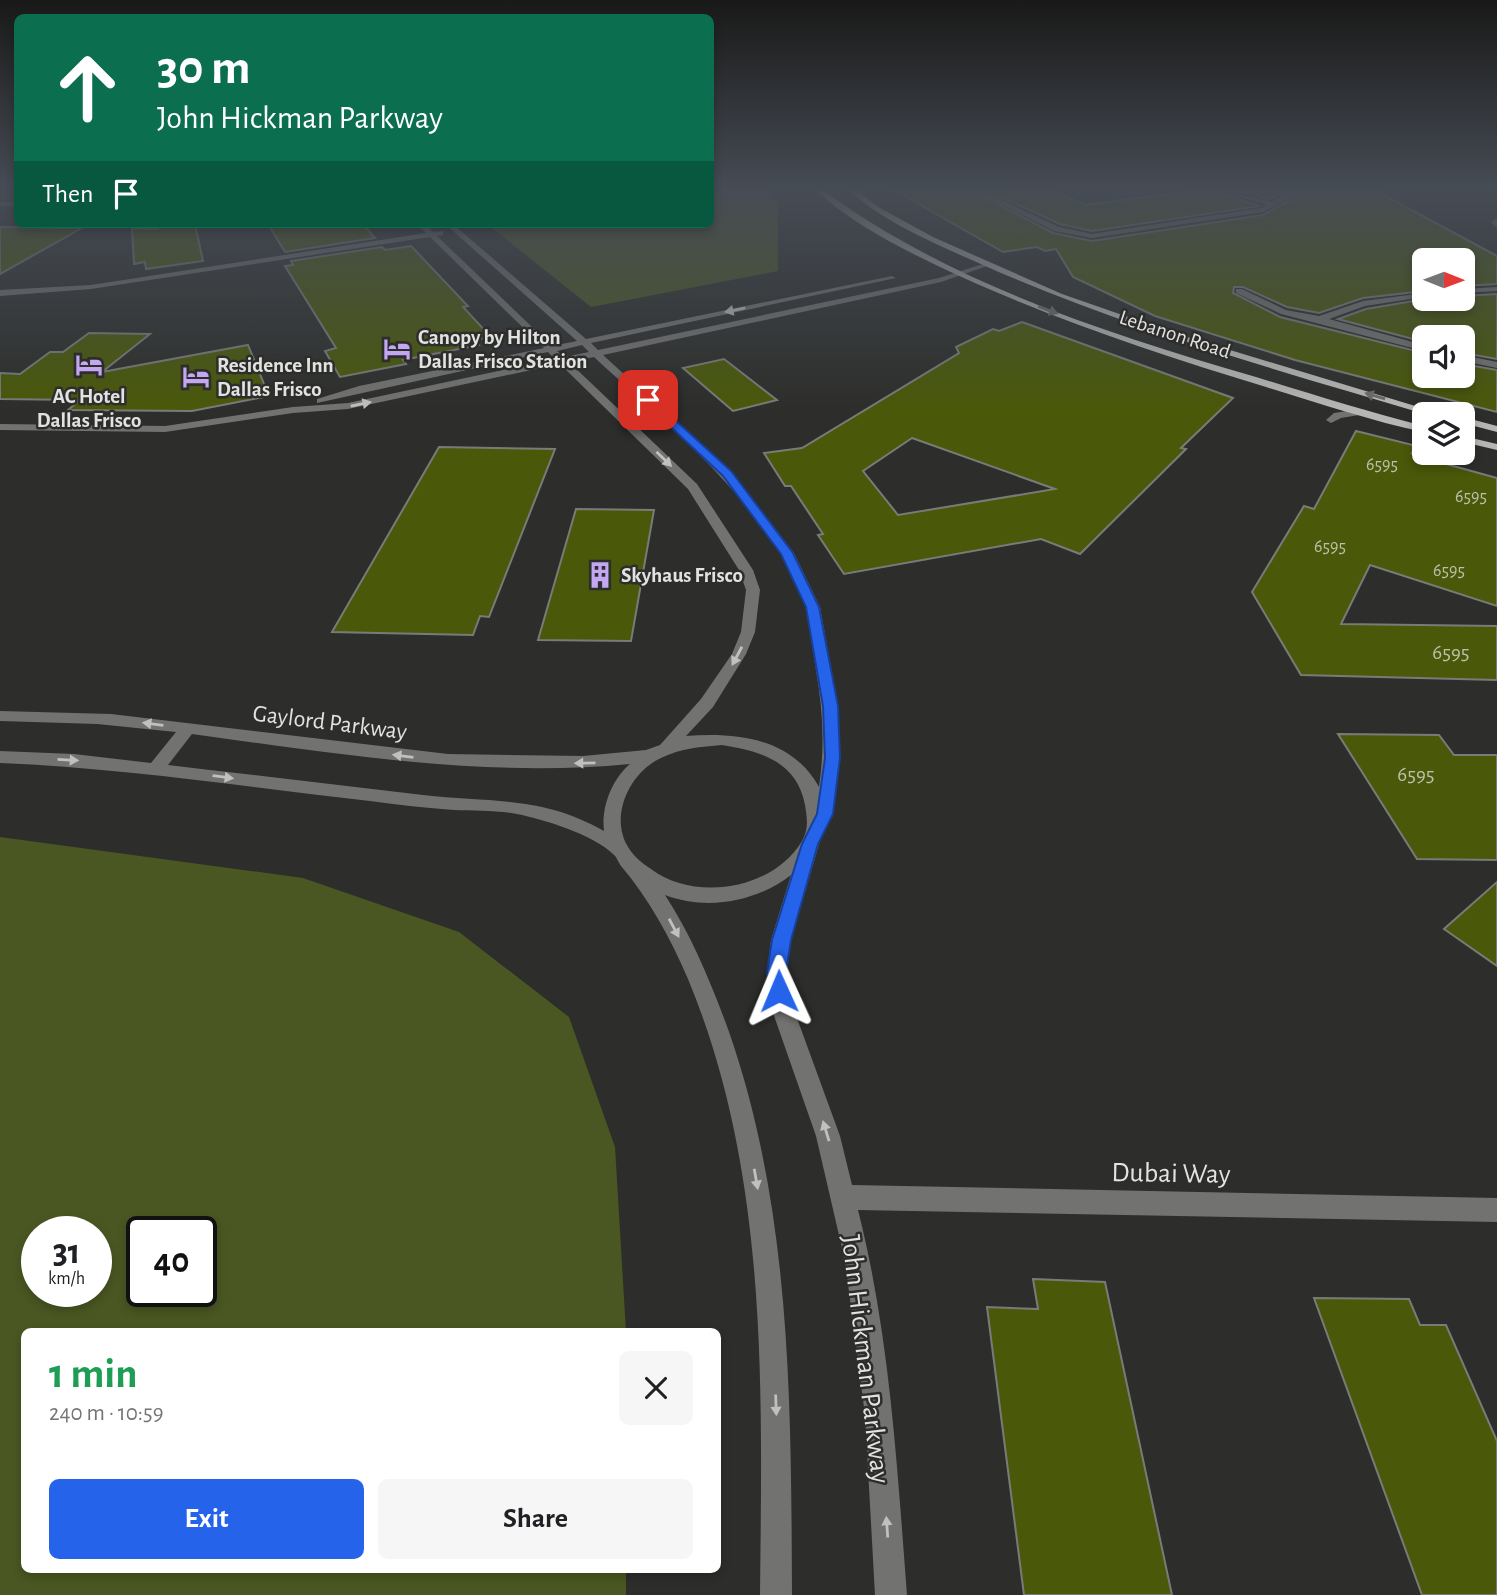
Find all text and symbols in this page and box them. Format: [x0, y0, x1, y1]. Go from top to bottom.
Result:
icon: ahead [42, 42, 133, 133]
text: 30 m [157, 44, 251, 93]
text: John Hickman Parkway [157, 102, 443, 134]
icon: arrive [107, 175, 145, 213]
text: Then [42, 181, 93, 207]
north arrow [1412, 248, 1475, 312]
map controls [1412, 248, 1475, 465]
one-way arrow [1038, 304, 1059, 315]
one-way arrow [724, 305, 746, 316]
street label: Lebanon Road [1117, 307, 1233, 362]
button: sound [1412, 325, 1475, 388]
place label: Canopy by Hilton Dallas Frisco Station [418, 327, 587, 372]
hotel icon: Canopy by Hilton Dallas Frisco Station [382, 334, 412, 364]
hotel icon: AC Hotel Dallas Frisco [74, 350, 104, 380]
place label: Residence Inn Dallas Frisco [217, 355, 334, 400]
hotel icon: Residence Inn Dallas Frisco [181, 362, 211, 392]
pin [618, 370, 678, 430]
icon: arrive [629, 381, 667, 419]
place label: AC Hotel Dallas Frisco [37, 386, 141, 431]
one-way arrow [1364, 391, 1385, 401]
one-way arrow [350, 398, 372, 409]
button: layers [1412, 402, 1475, 465]
one-way arrow [656, 451, 673, 468]
house number: 6595 [1366, 456, 1398, 474]
house number: 6595 [1455, 488, 1487, 506]
house number: 6595 [1314, 538, 1346, 556]
building icon: Skyhaus Frisco [585, 560, 615, 590]
house number: 6595 [1433, 562, 1465, 580]
place label: Skyhaus Frisco [621, 565, 743, 586]
house number: 6595 [1432, 642, 1470, 663]
one-way arrow [731, 646, 743, 665]
street label: Gaylord Parkway [251, 702, 408, 744]
one-way arrow [142, 719, 164, 730]
one-way arrow [392, 750, 414, 761]
one-way arrow [57, 754, 79, 765]
one-way arrow [574, 757, 596, 769]
house number: 6595 [1397, 764, 1435, 785]
one-way arrow [213, 771, 235, 782]
one-way arrow [668, 918, 680, 937]
position arrow [742, 954, 816, 1028]
one-way arrow [821, 1120, 831, 1141]
street label: Dubai Way [1111, 1159, 1231, 1189]
one-way arrow [751, 1168, 762, 1190]
speed limit sign: 40 [126, 1216, 217, 1307]
street label: John Hickman Parkway [836, 1233, 894, 1485]
text: 31 [53, 1235, 80, 1270]
text: km/h [48, 1270, 85, 1288]
button: close [619, 1351, 693, 1425]
text: 1 min [49, 1353, 138, 1395]
one-way arrow [770, 1394, 781, 1416]
text: 240 m · 10:59 [49, 1402, 163, 1425]
button: Exit [49, 1479, 364, 1559]
button: Share [378, 1479, 693, 1559]
one-way arrow [881, 1516, 892, 1538]

